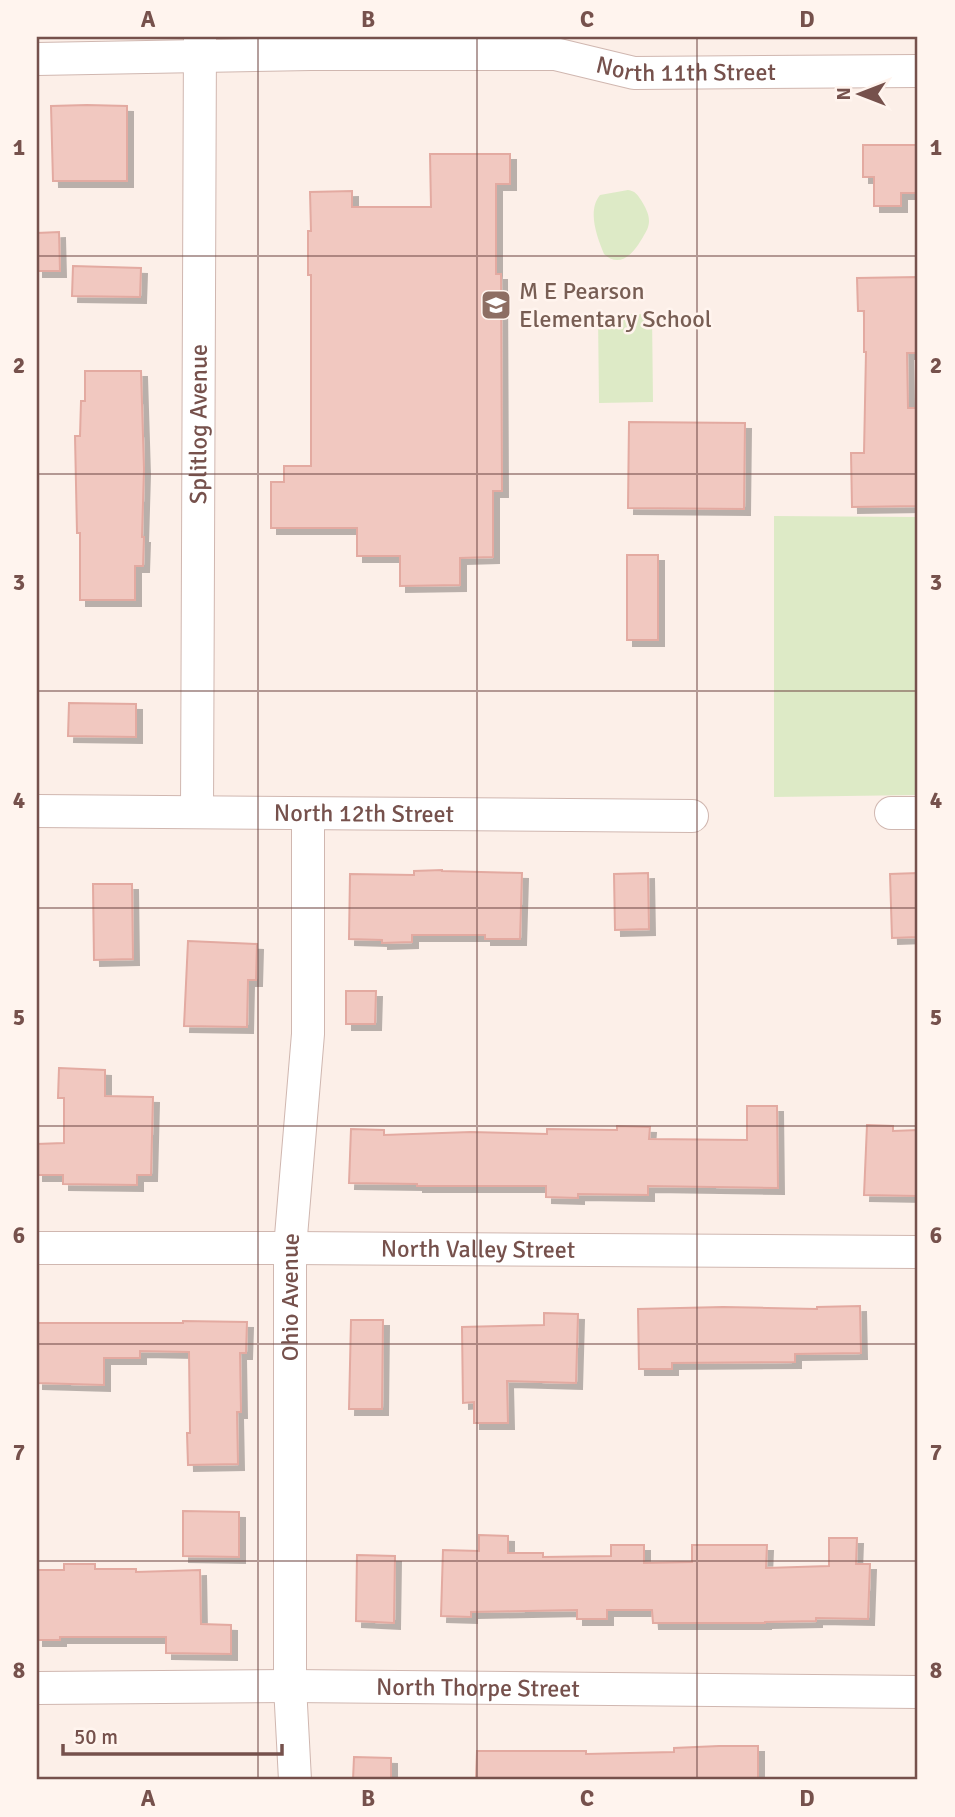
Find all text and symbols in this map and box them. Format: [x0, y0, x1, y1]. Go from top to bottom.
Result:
text: A [141, 5, 156, 34]
text: B [361, 5, 375, 34]
text: C [580, 5, 594, 34]
text: D [799, 5, 815, 34]
street label: North 11th Street [593, 49, 776, 88]
north arrow [825, 60, 895, 130]
text: N [832, 87, 856, 101]
text: 1 [13, 133, 25, 162]
text: 1 [930, 133, 942, 162]
place label: M E Pearson Elementary School [519, 276, 712, 334]
school or university icon: M E Pearson Elementary School [479, 288, 513, 322]
street label: Splitlog Avenue [183, 344, 214, 504]
text: 2 [13, 351, 25, 380]
text: 2 [930, 351, 942, 380]
text: 3 [13, 568, 25, 597]
text: 3 [930, 568, 942, 597]
text: 4 [13, 786, 25, 815]
text: 4 [930, 786, 942, 815]
street label: North 12th Street [274, 798, 454, 829]
text: 5 [13, 1003, 25, 1032]
text: 5 [930, 1003, 942, 1032]
text: 6 [13, 1221, 25, 1250]
text: 6 [930, 1221, 942, 1250]
street label: Ohio Avenue [275, 1232, 306, 1361]
street label: North Valley Street [381, 1234, 575, 1265]
text: 7 [13, 1438, 25, 1467]
text: 7 [930, 1438, 942, 1467]
text: 8 [13, 1656, 25, 1685]
text: 8 [930, 1656, 942, 1685]
street label: North Thorpe Street [376, 1672, 580, 1704]
scale bar [63, 1712, 282, 1756]
text: 50 m [74, 1724, 118, 1750]
text: A [141, 1784, 156, 1813]
text: B [361, 1784, 375, 1813]
text: C [580, 1784, 594, 1813]
text: D [799, 1784, 815, 1813]

